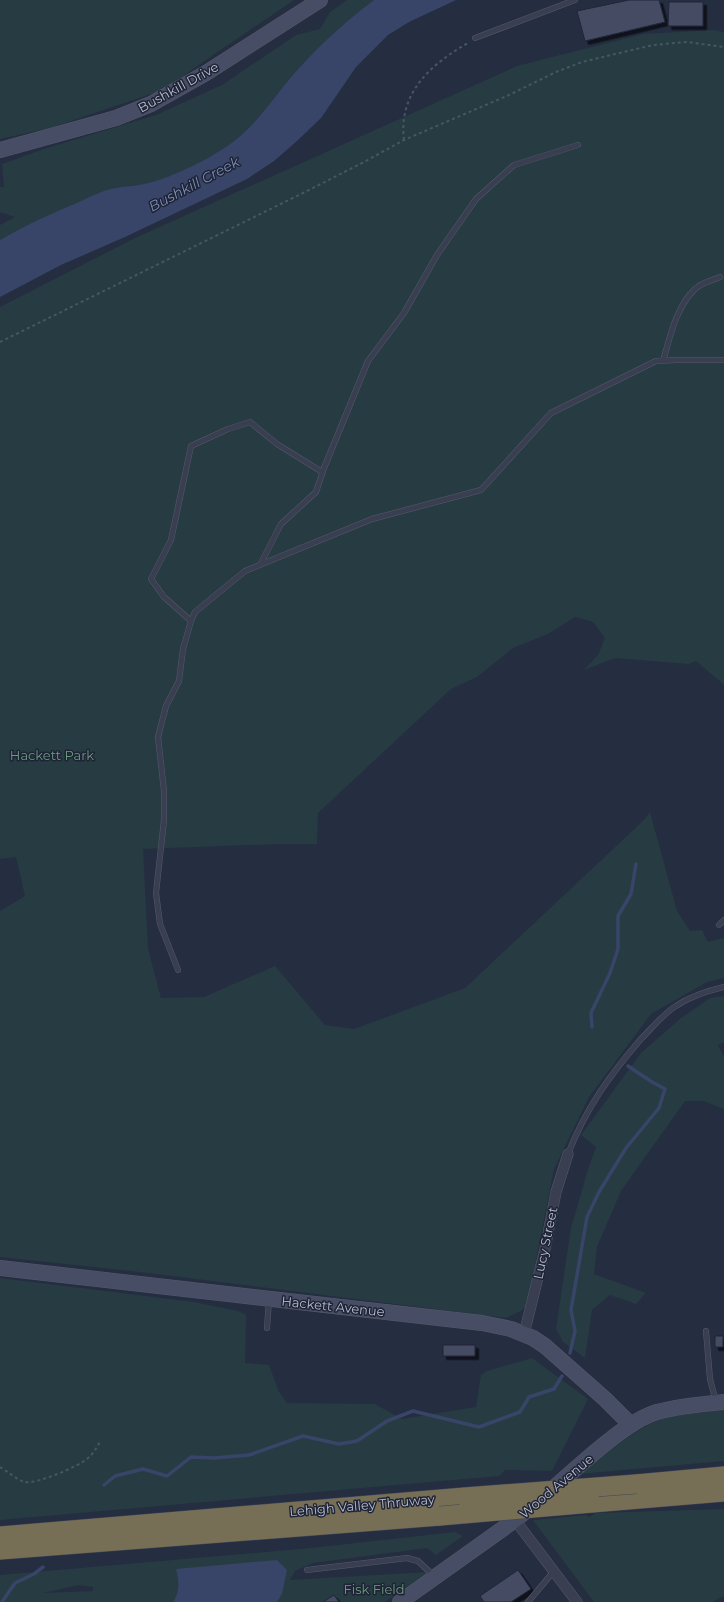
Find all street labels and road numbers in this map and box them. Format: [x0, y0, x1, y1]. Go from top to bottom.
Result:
street label: Bushkill Drive [135, 58, 221, 116]
street label: Lucy Street [530, 1205, 560, 1281]
street label: Hackett Avenue [281, 1293, 386, 1319]
street label: Wood Avenue [516, 1450, 596, 1521]
street label: Lehigh Valley Thruway [289, 1491, 436, 1519]

